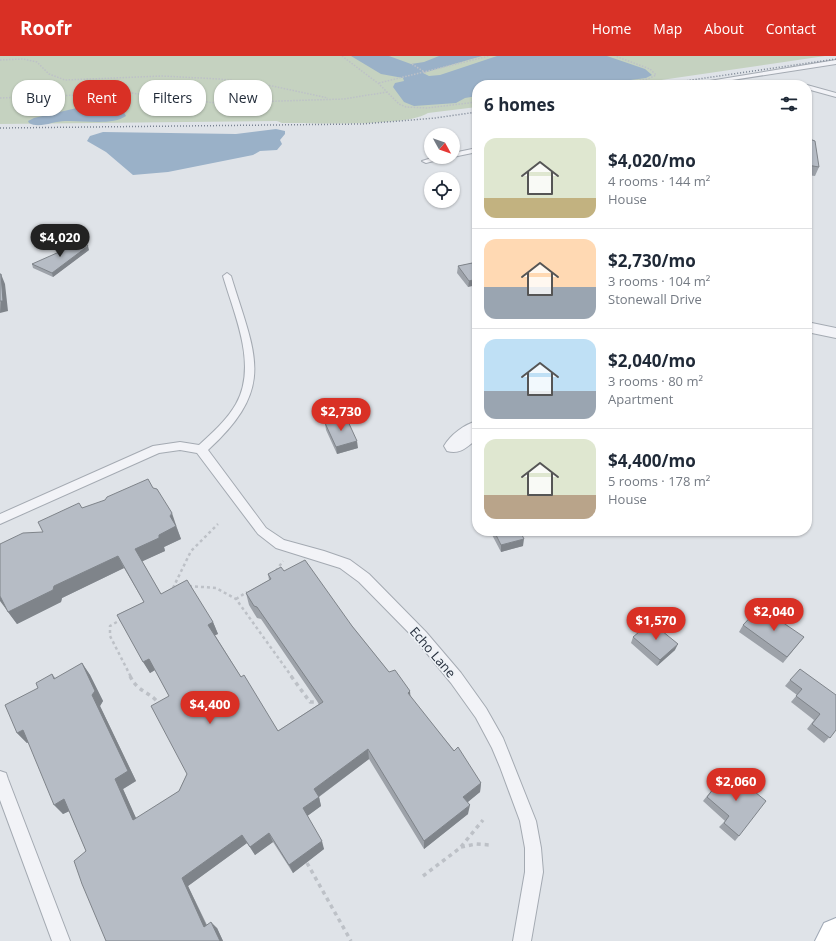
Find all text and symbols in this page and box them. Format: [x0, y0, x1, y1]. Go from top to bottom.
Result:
text: Roofr [20, 15, 72, 41]
text: Home [592, 19, 631, 38]
text: Map [653, 19, 682, 38]
text: About [704, 19, 744, 38]
text: Contact [766, 19, 816, 38]
chip: Buy [12, 80, 65, 116]
chip: Rent [73, 80, 131, 116]
chip: Filters [139, 80, 206, 116]
chip: New [214, 80, 272, 116]
text: 6 homes [484, 93, 555, 116]
icon: filters [778, 93, 800, 115]
north arrow [424, 128, 460, 164]
map controls [424, 128, 460, 208]
text: $4,020/mo [608, 149, 696, 172]
icon: home [516, 154, 564, 202]
button: locate [424, 172, 460, 208]
text: 4 rooms · 144 m² [608, 172, 710, 190]
text: House [608, 190, 647, 208]
pin: $4,020 [27, 224, 93, 258]
text: $4,020 [40, 228, 80, 246]
text: $2,730/mo [608, 249, 696, 272]
icon: home [516, 255, 564, 303]
text: 3 rooms · 104 m² [608, 272, 710, 290]
text: Stonewall Drive [608, 290, 702, 308]
text: $2,040/mo [608, 349, 696, 372]
icon: home [516, 355, 564, 403]
text: 3 rooms · 80 m² [608, 372, 703, 390]
text: Apartment [608, 390, 673, 408]
pin: $2,730 [308, 398, 374, 432]
text: $2,730 [321, 402, 361, 420]
text: $4,400/mo [608, 449, 696, 472]
icon: home [516, 455, 564, 503]
text: 5 rooms · 178 m² [608, 472, 710, 490]
text: House [608, 490, 647, 508]
pin: $2,040 [741, 598, 807, 632]
text: $2,040 [754, 602, 794, 620]
pin: $1,570 [623, 607, 689, 641]
text: $1,570 [636, 611, 676, 629]
street label: Echo Lane [406, 623, 460, 681]
pin: $4,400 [177, 691, 243, 725]
text: $4,400 [190, 695, 230, 713]
pin: $2,060 [703, 768, 769, 802]
text: $2,060 [716, 772, 756, 790]

